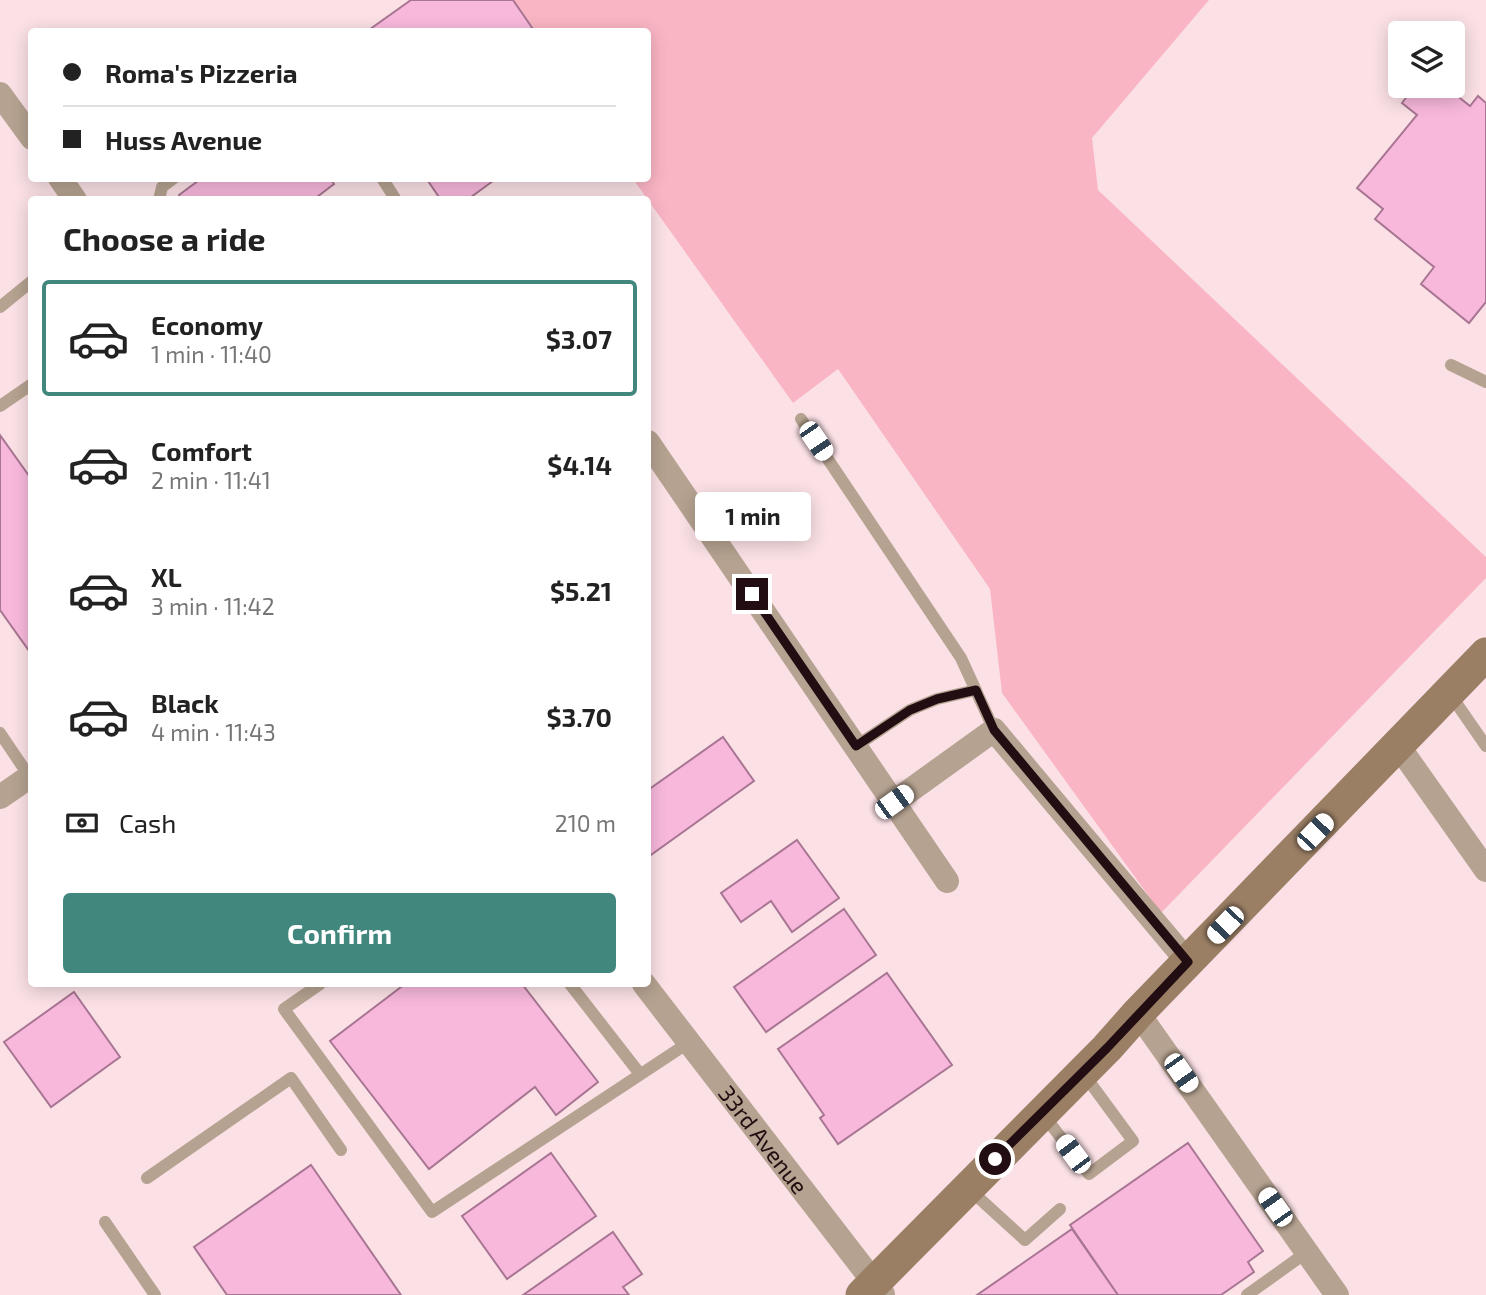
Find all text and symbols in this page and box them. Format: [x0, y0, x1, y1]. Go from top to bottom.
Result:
map controls [1388, 21, 1465, 98]
button: layers [1388, 21, 1465, 98]
text: Roma's Pizzeria [105, 57, 298, 88]
text: Huss Avenue [105, 124, 262, 155]
text: Choose a ride [63, 219, 266, 257]
icon: car [67, 307, 130, 370]
text: Economy [151, 309, 263, 340]
text: $3.07 [546, 323, 612, 354]
text: 1 min · 11:40 [151, 340, 272, 368]
car [796, 418, 837, 464]
icon: car [67, 433, 130, 496]
text: Comfort [151, 435, 252, 466]
text: $4.14 [547, 449, 612, 480]
text: 2 min · 11:41 [151, 466, 271, 494]
callout: 1 min [694, 492, 810, 542]
text: 1 min [725, 502, 781, 530]
icon: car [67, 559, 130, 622]
text: XL [151, 561, 182, 592]
text: $5.21 [550, 575, 612, 606]
route end [736, 578, 768, 610]
text: 3 min · 11:42 [151, 592, 275, 620]
icon: car [67, 685, 130, 748]
text: Black [151, 687, 219, 718]
text: $3.70 [547, 701, 612, 732]
text: 4 min · 11:43 [151, 718, 276, 746]
car [871, 781, 918, 823]
icon: cash [63, 804, 101, 842]
text: Cash [119, 807, 176, 838]
text: 210 m [555, 809, 616, 837]
car [1293, 810, 1338, 854]
button: Confirm [63, 893, 616, 973]
car [1203, 903, 1248, 947]
car [1161, 1050, 1202, 1096]
street label: 33rd Avenue [713, 1079, 814, 1199]
car [1052, 1131, 1095, 1177]
route start [979, 1143, 1011, 1175]
car [1255, 1184, 1296, 1230]

